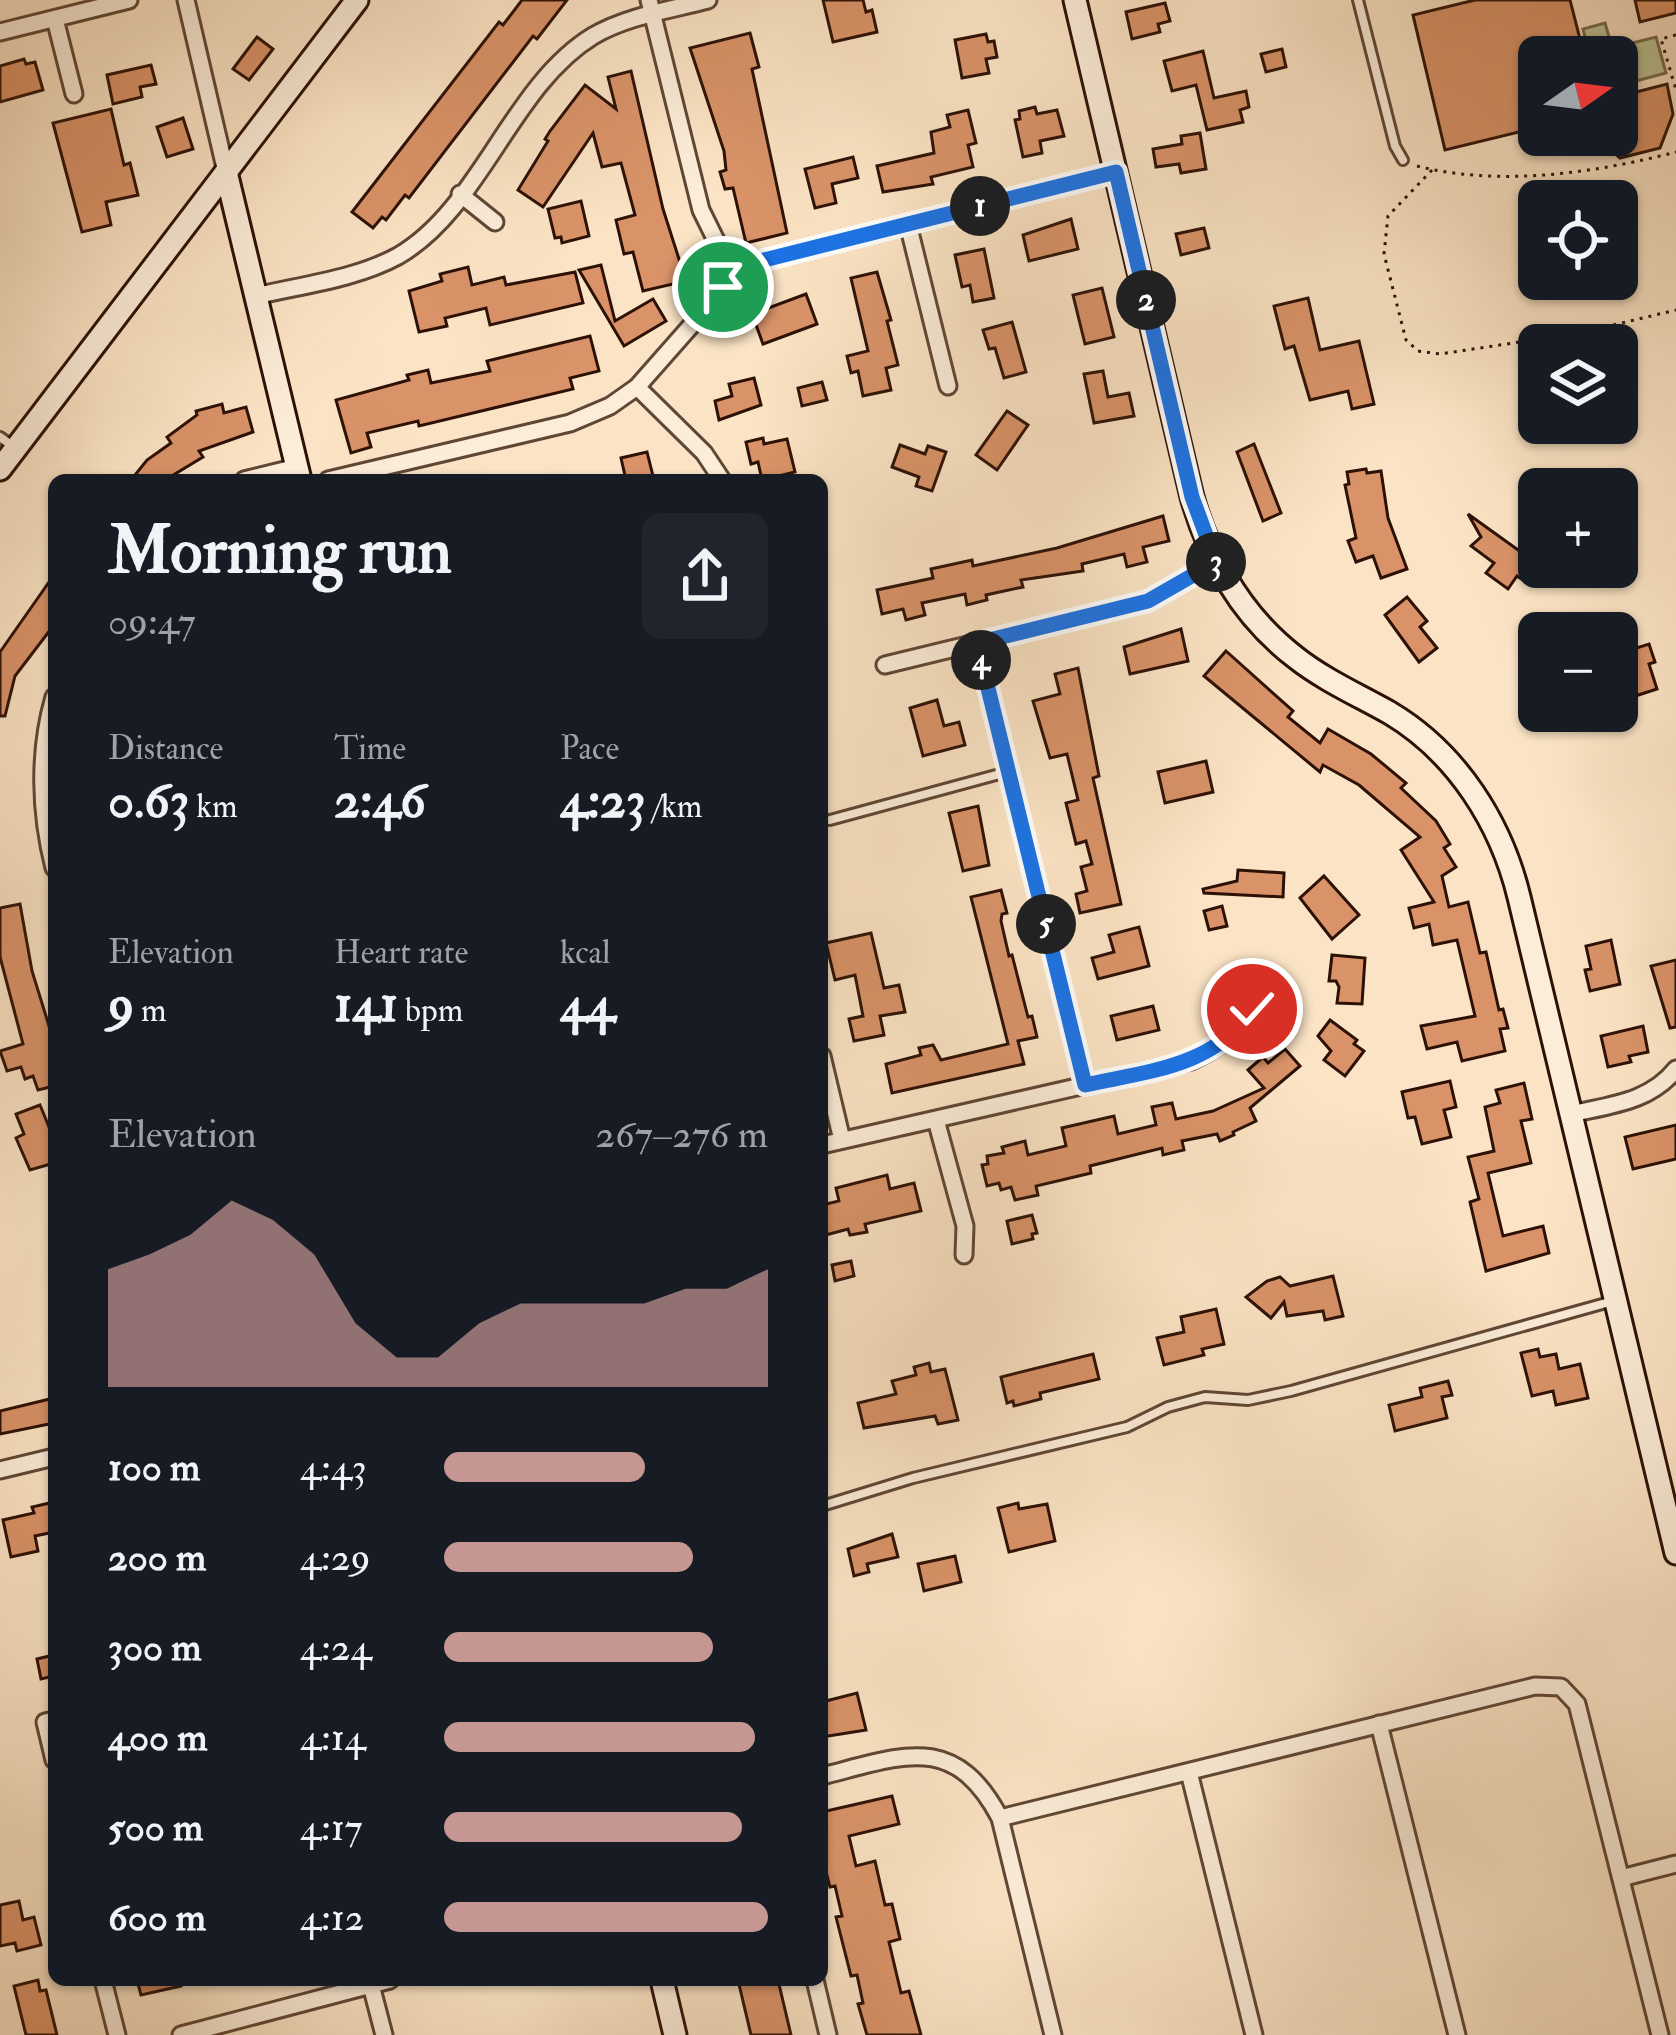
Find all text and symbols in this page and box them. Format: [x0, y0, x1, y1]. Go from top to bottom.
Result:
north arrow [1518, 36, 1638, 156]
map controls [1518, 36, 1638, 732]
pin: 1 [950, 176, 1010, 236]
button: locate [1518, 180, 1638, 300]
text: 1 [974, 185, 986, 226]
pin [672, 236, 774, 338]
icon: arrive [690, 254, 756, 320]
pin: 2 [1116, 270, 1176, 330]
text: 2 [1138, 279, 1154, 320]
button: layers [1518, 324, 1638, 444]
button: + [1518, 468, 1638, 588]
text: Morning run [108, 510, 452, 593]
button: share [642, 513, 768, 639]
pin: 3 [1186, 532, 1246, 592]
text: 3 [1210, 541, 1222, 582]
text: 09:47 [108, 597, 196, 646]
button: − [1518, 612, 1638, 732]
pin: 4 [951, 630, 1011, 690]
text: 4 [972, 639, 990, 680]
text: Distance [108, 728, 223, 769]
text: Time [334, 728, 406, 769]
text: Pace [560, 728, 619, 769]
text: 0.63 [108, 769, 189, 833]
text: 2:46 [334, 769, 426, 833]
text: 4:23 [560, 769, 646, 833]
text: km [189, 786, 238, 827]
text: /km [646, 786, 702, 827]
pin: 5 [1016, 894, 1076, 954]
text: 5 [1039, 903, 1053, 944]
text: Elevation [108, 932, 234, 973]
text: Heart rate [334, 932, 468, 973]
text: kcal [560, 932, 611, 973]
pin [1201, 958, 1303, 1060]
text: 9 [108, 973, 134, 1037]
text: 141 [334, 973, 398, 1037]
text: 44 [560, 973, 615, 1037]
icon: check [1219, 976, 1285, 1042]
text: m [134, 990, 167, 1031]
text: bpm [398, 990, 463, 1031]
text: Elevation [108, 1110, 257, 1159]
text: 267–276 m [595, 1110, 768, 1159]
text: 100 m [108, 1443, 200, 1492]
text: 4:43 [300, 1443, 367, 1492]
text: 200 m [108, 1533, 206, 1582]
text: 4:29 [300, 1533, 370, 1582]
text: 300 m [108, 1623, 201, 1672]
text: 4:24 [300, 1623, 371, 1672]
text: 400 m [108, 1713, 207, 1762]
text: 4:14 [300, 1713, 366, 1762]
text: 500 m [108, 1803, 203, 1852]
text: 4:17 [300, 1803, 363, 1852]
text: 600 m [108, 1893, 206, 1942]
text: 4:12 [300, 1893, 364, 1942]

